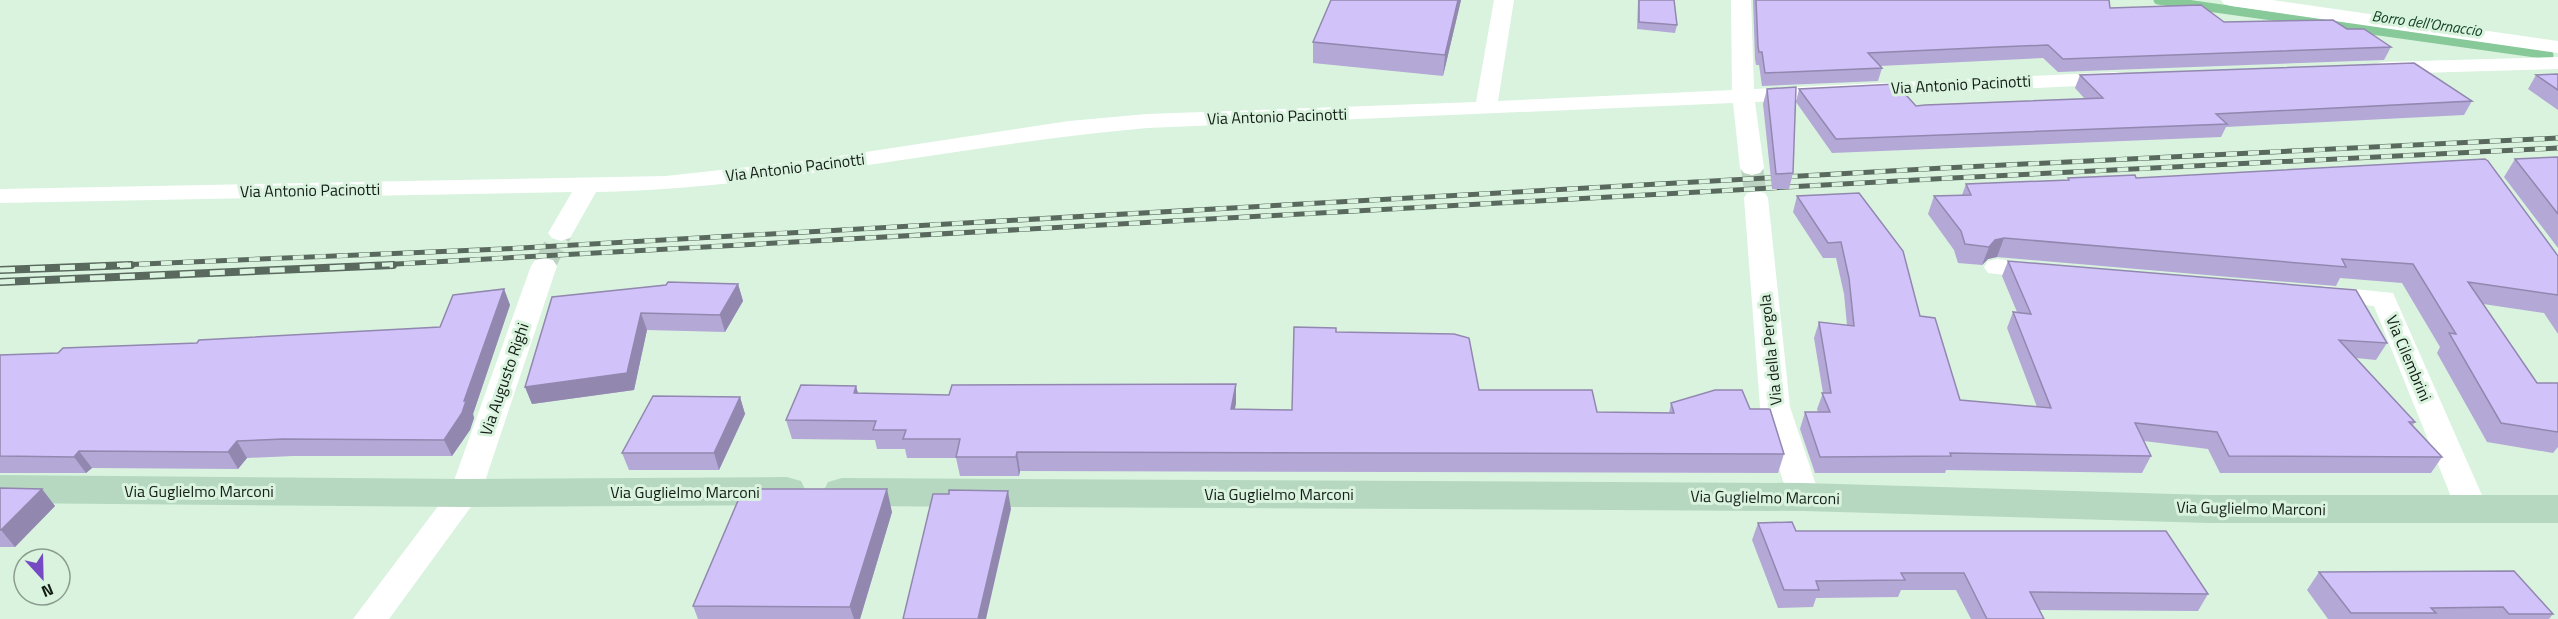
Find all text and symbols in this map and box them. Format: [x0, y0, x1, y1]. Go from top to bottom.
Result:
water label: Borro dell'Ornaccio [2370, 4, 2484, 42]
street label: Via Antonio Pacinotti [1890, 68, 2032, 100]
street label: Via Antonio Pacinotti [1207, 102, 1347, 130]
street label: Via Antonio Pacinotti [724, 147, 866, 187]
street label: Via Antonio Pacinotti [240, 177, 380, 203]
street label: Via della Pergola [1752, 293, 1788, 407]
street label: Via Cilembrini [2380, 311, 2438, 405]
street label: Via Augusto Righi [473, 319, 535, 439]
street label: Via Guglielmo Marconi [124, 479, 274, 503]
street label: Via Guglielmo Marconi [610, 480, 760, 504]
street label: Via Guglielmo Marconi [1204, 482, 1354, 506]
street label: Via Guglielmo Marconi [1690, 484, 1840, 510]
street label: Via Guglielmo Marconi [2176, 495, 2326, 521]
north arrow [12, 547, 72, 607]
text: N [38, 578, 57, 604]

